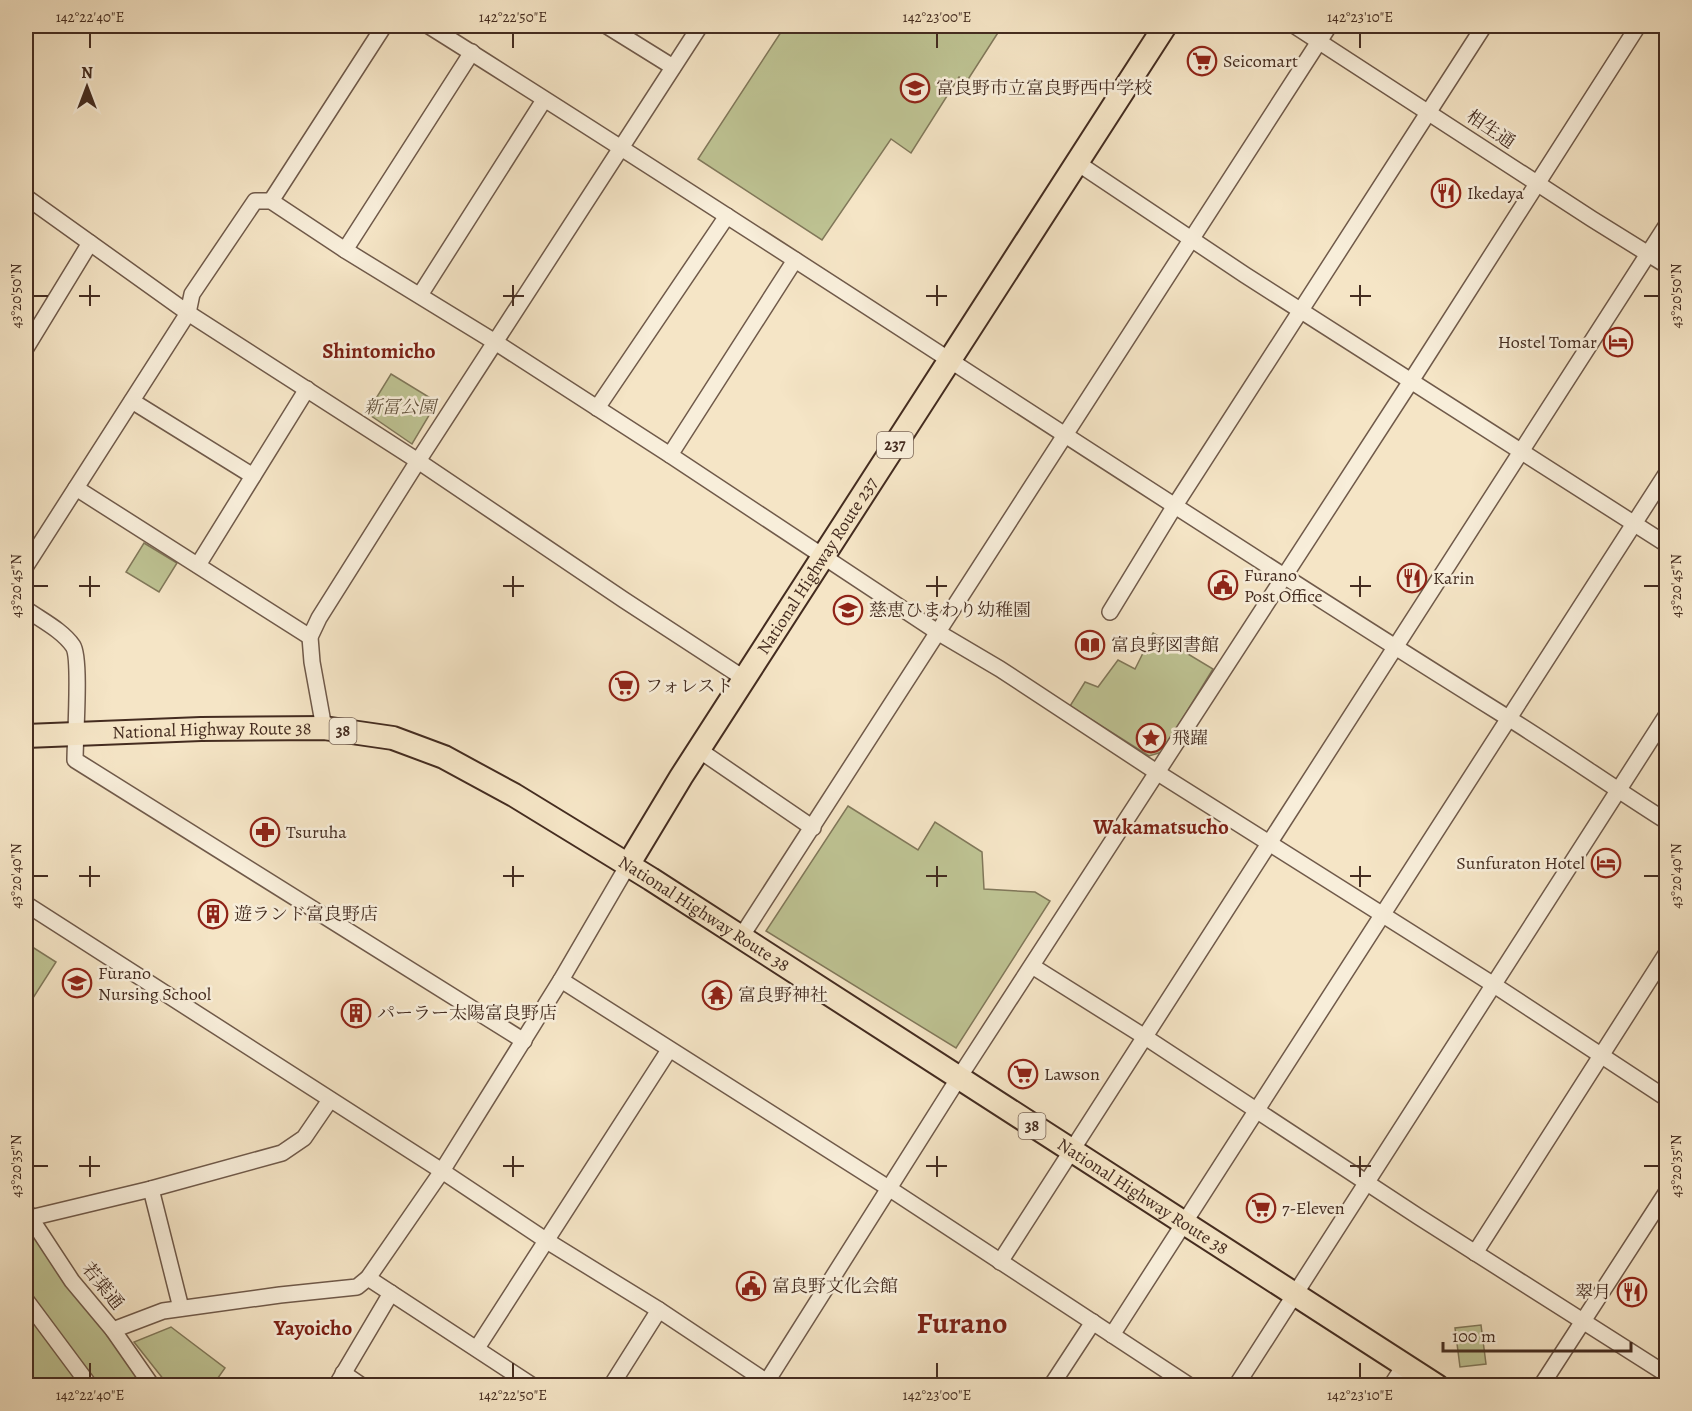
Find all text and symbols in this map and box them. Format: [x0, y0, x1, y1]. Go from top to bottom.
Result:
text: 142°22'40"E [56, 7, 124, 27]
text: 142°22'50"E [479, 7, 547, 27]
text: 142°23'00"E [903, 7, 971, 27]
text: 142°23'10"E [1327, 7, 1393, 27]
supermarket icon: Seicomart [1186, 45, 1218, 77]
place label: Seicomart [1223, 49, 1298, 73]
north arrow [57, 57, 117, 117]
text: N [81, 62, 93, 84]
school or university icon: 富良野市立富良野西中学校 [899, 72, 931, 104]
place label: 富良野市立富良野西中学校 [936, 76, 1152, 100]
street label: 相生通 [1462, 104, 1520, 154]
restaurant icon: Ikedaya [1430, 177, 1462, 209]
place label: Ikedaya [1467, 181, 1525, 205]
text: 43°20'50"N [6, 263, 26, 329]
text: 43°20'50"N [1666, 263, 1686, 329]
hotel icon: Hostel Tomar [1602, 326, 1634, 358]
place label: Hostel Tomar [1498, 330, 1597, 354]
district label: Shintomicho [322, 337, 436, 365]
park label: 新冨公園 [364, 395, 439, 419]
road number: 237 [877, 432, 913, 458]
street label: National Highway Route 237 [751, 472, 883, 659]
text: 43°20'45"N [6, 554, 26, 618]
text: 43°20'45"N [1666, 554, 1686, 618]
restaurant icon: Karin [1396, 562, 1428, 594]
place label: Furano Post Office [1244, 563, 1323, 608]
place label: Karin [1433, 566, 1474, 590]
public building icon: Furano Post Office [1207, 569, 1239, 601]
school or university icon: 慈恵ひまわり幼稚園 [832, 594, 864, 626]
place label: 慈恵ひまわり幼稚園 [869, 598, 1031, 622]
library icon: 富良野図書館 [1074, 629, 1106, 661]
place label: 富良野図書館 [1111, 633, 1219, 657]
supermarket icon: フォレスト [608, 670, 640, 702]
place label: フォレスト [645, 674, 734, 698]
street label: National Highway Route 38 [112, 716, 312, 745]
road number: 38 [330, 718, 356, 744]
place icon: 飛躍 [1135, 722, 1167, 754]
place label: 飛躍 [1172, 726, 1208, 750]
district label: Wakamatsucho [1092, 813, 1229, 841]
pharmacy icon: Tsuruha [249, 816, 281, 848]
place label: Tsuruha [286, 820, 347, 844]
text: 43°20'40"N [6, 843, 26, 909]
text: 43°20'40"N [1666, 843, 1686, 909]
hotel icon: Sunfuraton Hotel [1590, 847, 1622, 879]
street label: National Highway Route 38 [614, 850, 794, 977]
place label: Sunfuraton Hotel [1456, 851, 1586, 875]
building icon: 遊ランド富良野店 [197, 898, 229, 930]
place label: 遊ランド富良野店 [234, 902, 378, 926]
place label: Furano Nursing School [98, 961, 212, 1006]
school or university icon: Furano Nursing School [61, 967, 93, 999]
temple icon: 富良野神社 [701, 979, 733, 1011]
place label: 富良野神社 [738, 983, 828, 1007]
building icon: パーラー太陽富良野店 [340, 997, 372, 1029]
place label: パーラー太陽富良野店 [377, 1001, 557, 1025]
supermarket icon: Lawson [1007, 1058, 1039, 1090]
place label: Lawson [1044, 1062, 1100, 1086]
road number: 38 [1018, 1113, 1046, 1139]
street label: National Highway Route 38 [1053, 1132, 1233, 1260]
text: 43°20'35"N [6, 1134, 26, 1198]
text: 43°20'35"N [1666, 1134, 1686, 1198]
supermarket icon: 7-Eleven [1245, 1192, 1277, 1224]
place label: 7-Eleven [1282, 1196, 1345, 1220]
street label: 若葉通 [77, 1257, 129, 1315]
public building icon: 富良野文化会館 [735, 1270, 767, 1302]
place label: 富良野文化会館 [772, 1274, 898, 1298]
restaurant icon: 翠月 [1616, 1276, 1648, 1308]
place label: 翠月 [1575, 1280, 1611, 1304]
district label: Furano [917, 1303, 1007, 1343]
district label: Yayoicho [273, 1314, 352, 1342]
scale bar [1443, 1315, 1630, 1353]
text: 100 m [1452, 1324, 1496, 1348]
text: 142°22'40"E [56, 1385, 124, 1405]
text: 142°22'50"E [479, 1385, 547, 1405]
text: 142°23'00"E [903, 1385, 971, 1405]
text: 142°23'10"E [1327, 1385, 1393, 1405]

